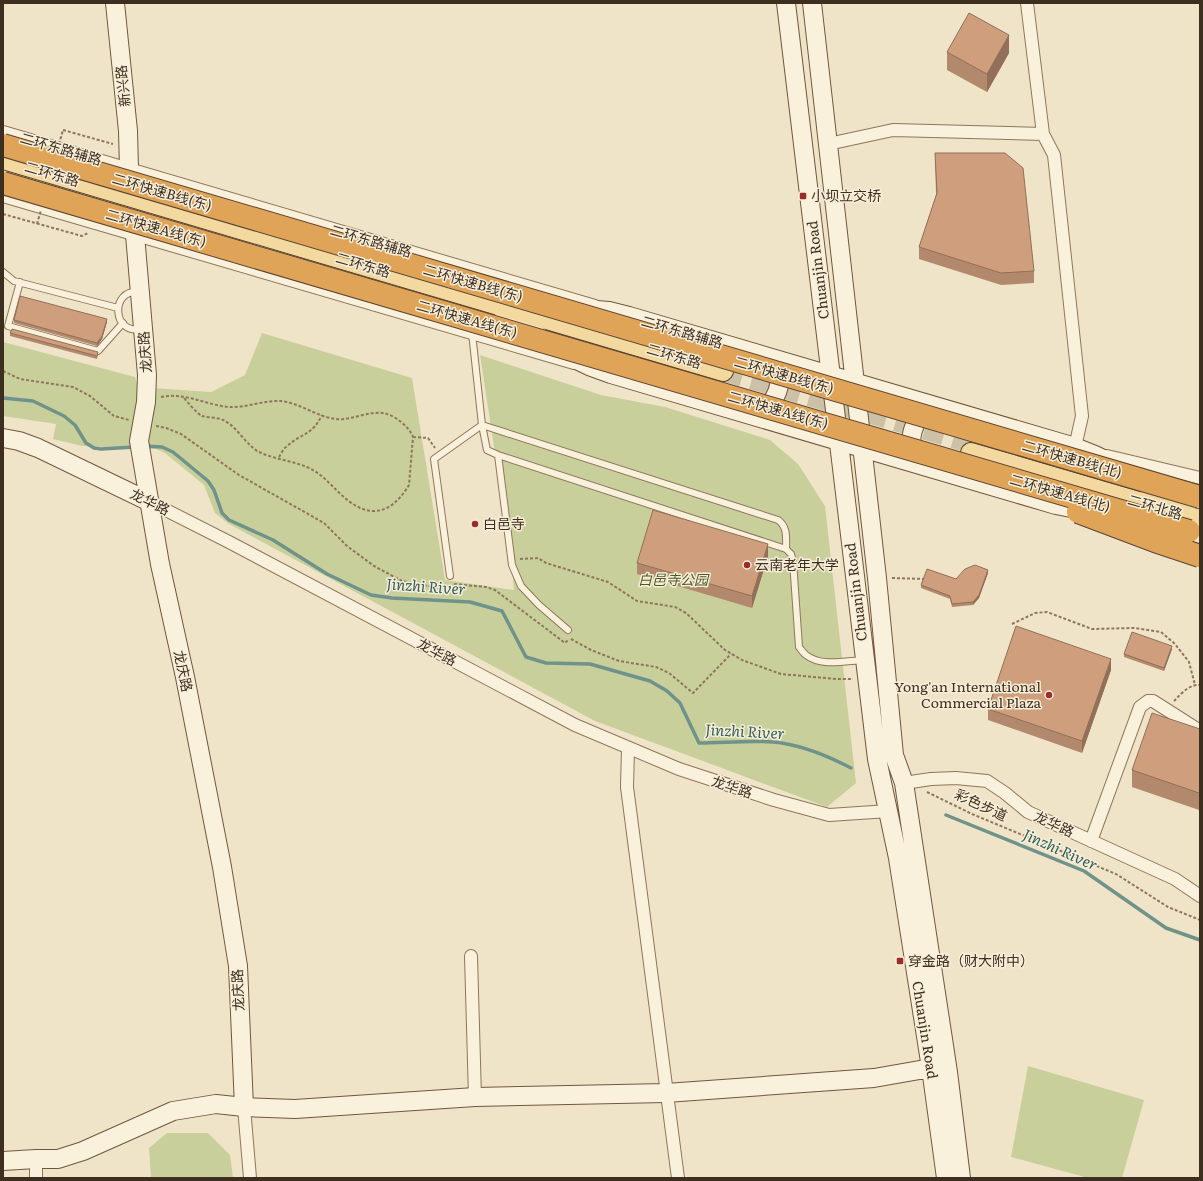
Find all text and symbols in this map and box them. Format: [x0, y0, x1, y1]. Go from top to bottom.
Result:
street label: 新兴路 [110, 64, 134, 108]
street label: 二环东路辅路 [18, 127, 104, 169]
street label: 二环东路 [23, 156, 82, 190]
street label: 二环快速B线(东) [110, 167, 214, 215]
place label: 小坝立交桥 [811, 185, 881, 205]
marker: 小坝立交桥 [798, 191, 808, 201]
street label: 二环快速A线(东) [104, 203, 209, 251]
street label: 二环东路辅路 [328, 219, 414, 261]
street label: Chuanjin Road [801, 219, 833, 320]
street label: 二环东路 [334, 247, 393, 281]
street label: 二环快速B线(东) [421, 258, 525, 306]
street label: 二环快速A线(东) [415, 294, 520, 342]
street label: 二环东路辅路 [639, 310, 725, 352]
street label: 龙庆路 [133, 330, 155, 374]
street label: 二环东路 [645, 338, 704, 372]
street label: 二环快速B线(东) [732, 350, 836, 398]
street label: 二环快速A线(东) [726, 385, 831, 433]
street label: 二环快速B线(北) [1020, 434, 1124, 482]
street label: 二环快速A线(北) [1008, 468, 1113, 516]
street label: 龙华路 [127, 483, 174, 519]
street label: 二环北路 [1126, 489, 1185, 523]
place label: 白邑寺 [483, 513, 525, 533]
marker: 白邑寺 [470, 519, 480, 529]
street label: Chuanjin Road [839, 541, 871, 642]
place label: 云南老年大学 [755, 554, 839, 574]
marker: 云南老年大学 [742, 560, 752, 570]
park label: 白邑寺公园 [638, 569, 710, 589]
water label: Jinzhi River [386, 571, 467, 600]
street label: 龙华路 [414, 632, 461, 670]
street label: 龙庆路 [170, 648, 198, 693]
place label: Yong'an International Commercial Plaza [894, 676, 1041, 712]
marker: Yong'an International Commercial Plaza [1044, 690, 1054, 700]
water label: Jinzhi River [705, 717, 785, 744]
street label: 龙华路 [709, 770, 755, 802]
street label: 彩色步道 [952, 783, 1011, 825]
street label: 龙华路 [1031, 805, 1078, 841]
water label: Jinzhi River [1020, 822, 1102, 875]
place label: 穿金路（财大附中） [908, 950, 1034, 970]
marker: 穿金路（财大附中） [895, 956, 905, 966]
street label: 龙庆路 [226, 969, 248, 1012]
street label: Chuanjin Road [908, 979, 944, 1081]

